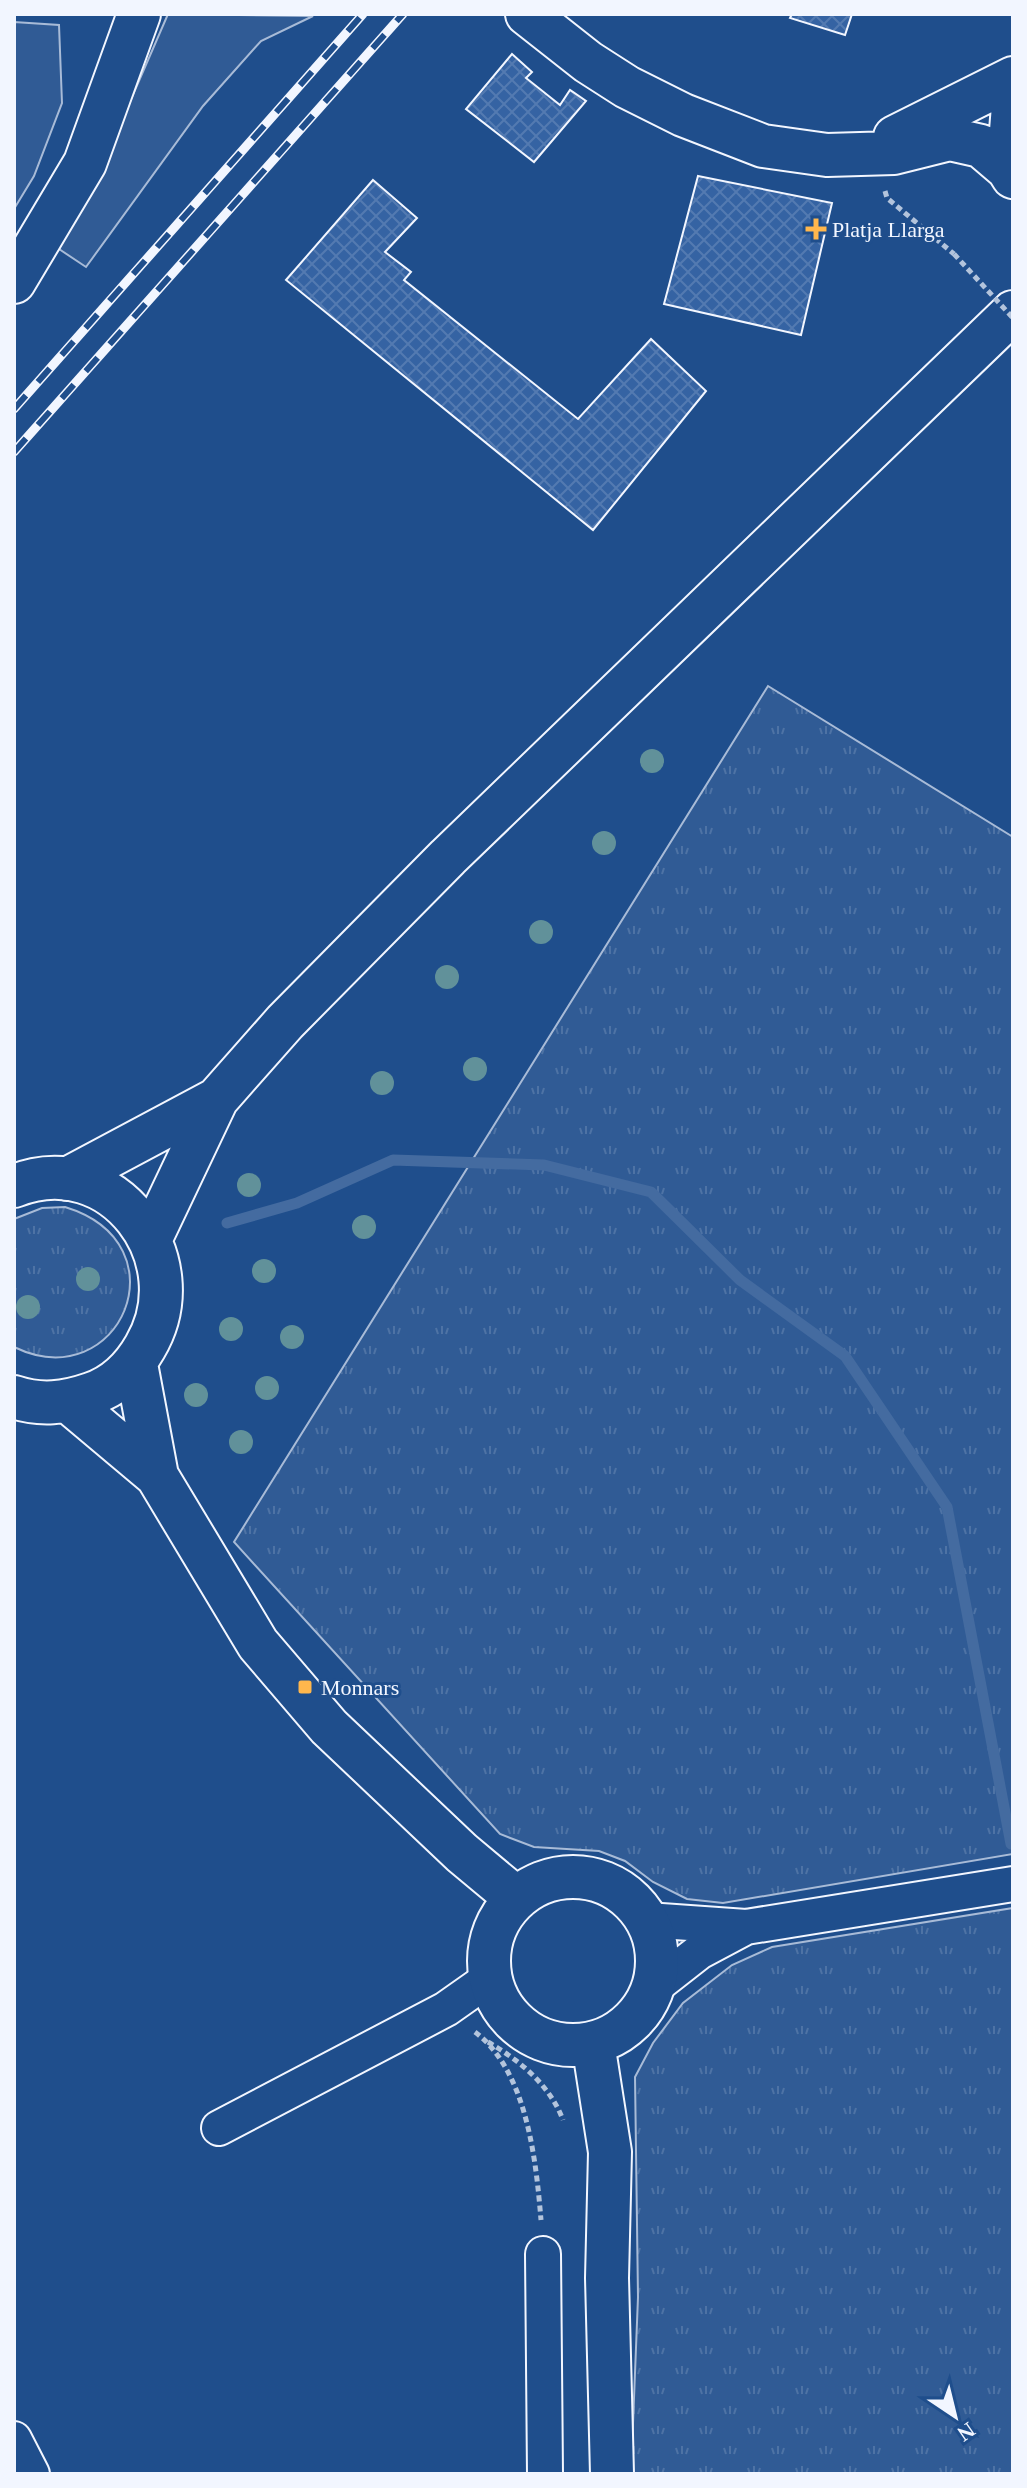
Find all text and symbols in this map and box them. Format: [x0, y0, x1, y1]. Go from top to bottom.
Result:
place label: Platja Llarga [832, 217, 945, 242]
marker: Platja Llarga [807, 220, 825, 238]
place label: Monnars [321, 1675, 399, 1700]
marker: Monnars [296, 1678, 314, 1696]
north arrow [915, 2376, 995, 2456]
text: N [952, 2417, 980, 2447]

